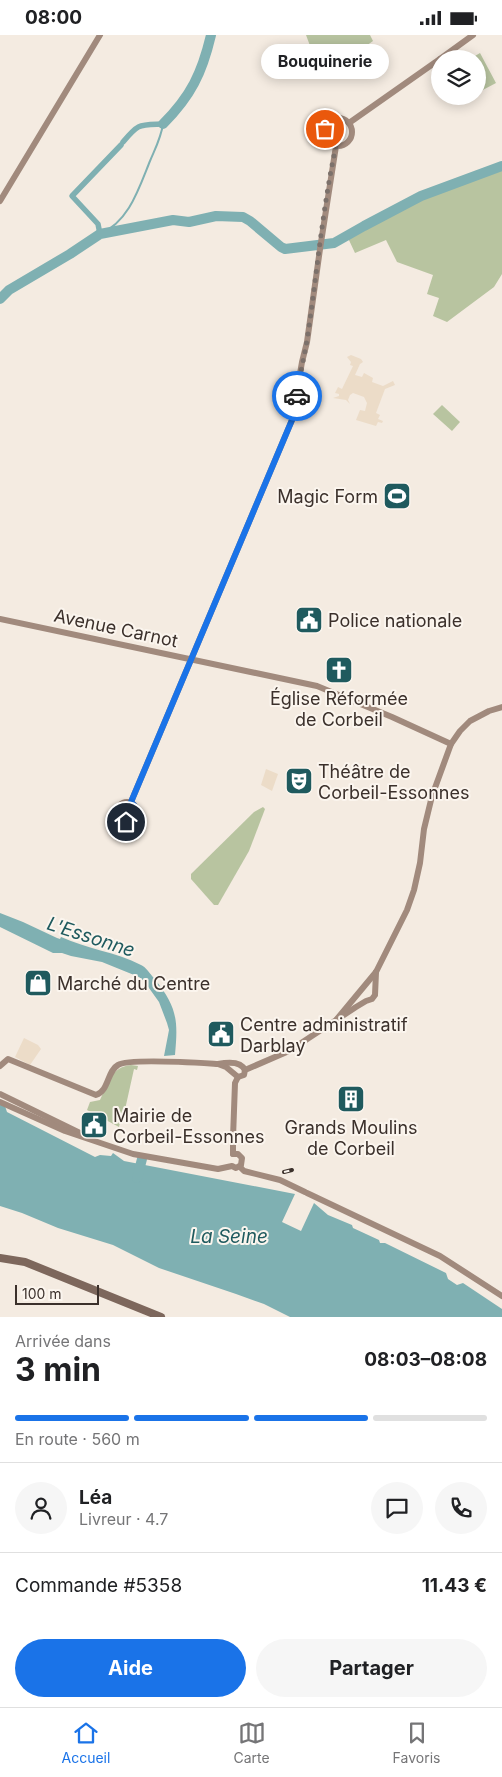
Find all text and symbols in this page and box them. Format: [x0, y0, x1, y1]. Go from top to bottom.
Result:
text: 08:00 [25, 6, 82, 29]
callout: Bouquinerie [261, 44, 389, 79]
map controls [431, 50, 486, 105]
button: layers [431, 50, 486, 105]
text: Bouquinerie [278, 51, 372, 71]
pin [304, 108, 346, 150]
icon: bag [311, 115, 339, 143]
courier [272, 371, 322, 421]
icon: car [283, 382, 311, 410]
sports icon: Magic Form [382, 481, 412, 511]
place label: Magic Form [277, 486, 378, 507]
street label: Avenue Carnot [52, 605, 180, 651]
public building icon: Police nationale [294, 605, 324, 635]
place label: Police nationale [328, 610, 462, 631]
church icon: Église Réformée de Corbeil [324, 655, 354, 685]
place label: Église Réformée de Corbeil [270, 687, 408, 730]
place label: Théâtre de Corbeil-Essonnes [318, 761, 469, 803]
theatre icon: Théâtre de Corbeil-Essonnes [284, 766, 314, 796]
pin [105, 801, 147, 843]
icon: home [112, 808, 140, 836]
water label: L'Essonne [44, 912, 138, 962]
shop icon: Marché du Centre [23, 968, 53, 998]
place label: Marché du Centre [57, 973, 210, 994]
place label: Centre administratif Darblay [240, 1014, 408, 1056]
public building icon: Centre administratif Darblay [206, 1019, 236, 1049]
building icon: Grands Moulins de Corbeil [336, 1084, 366, 1114]
place label: Mairie de Corbeil-Essonnes [113, 1105, 264, 1147]
public building icon: Mairie de Corbeil-Essonnes [79, 1110, 109, 1140]
place label: Grands Moulins de Corbeil [284, 1117, 418, 1159]
water label: La Seine [190, 1225, 268, 1248]
scale bar [15, 1282, 99, 1305]
text: 100 m [22, 1285, 62, 1302]
text: Arrivée dans [15, 1331, 111, 1351]
text: 08:03–08:08 [364, 1348, 487, 1371]
text: 3 min [15, 1350, 101, 1389]
text: En route · 560 m [15, 1429, 140, 1449]
button: person [15, 1482, 67, 1534]
button: chat [371, 1482, 423, 1534]
button: phone [435, 1482, 487, 1534]
text: Léa [79, 1486, 112, 1509]
text: Livreur · 4.7 [79, 1509, 168, 1529]
text: Commande #5358 [15, 1574, 182, 1597]
text: 11.43 € [422, 1574, 487, 1597]
button: Aide [15, 1639, 246, 1697]
button: Partager [256, 1639, 487, 1697]
tab: Accueil [62, 1719, 110, 1766]
tab: Carte [233, 1719, 270, 1766]
tab: Favoris [393, 1719, 440, 1766]

